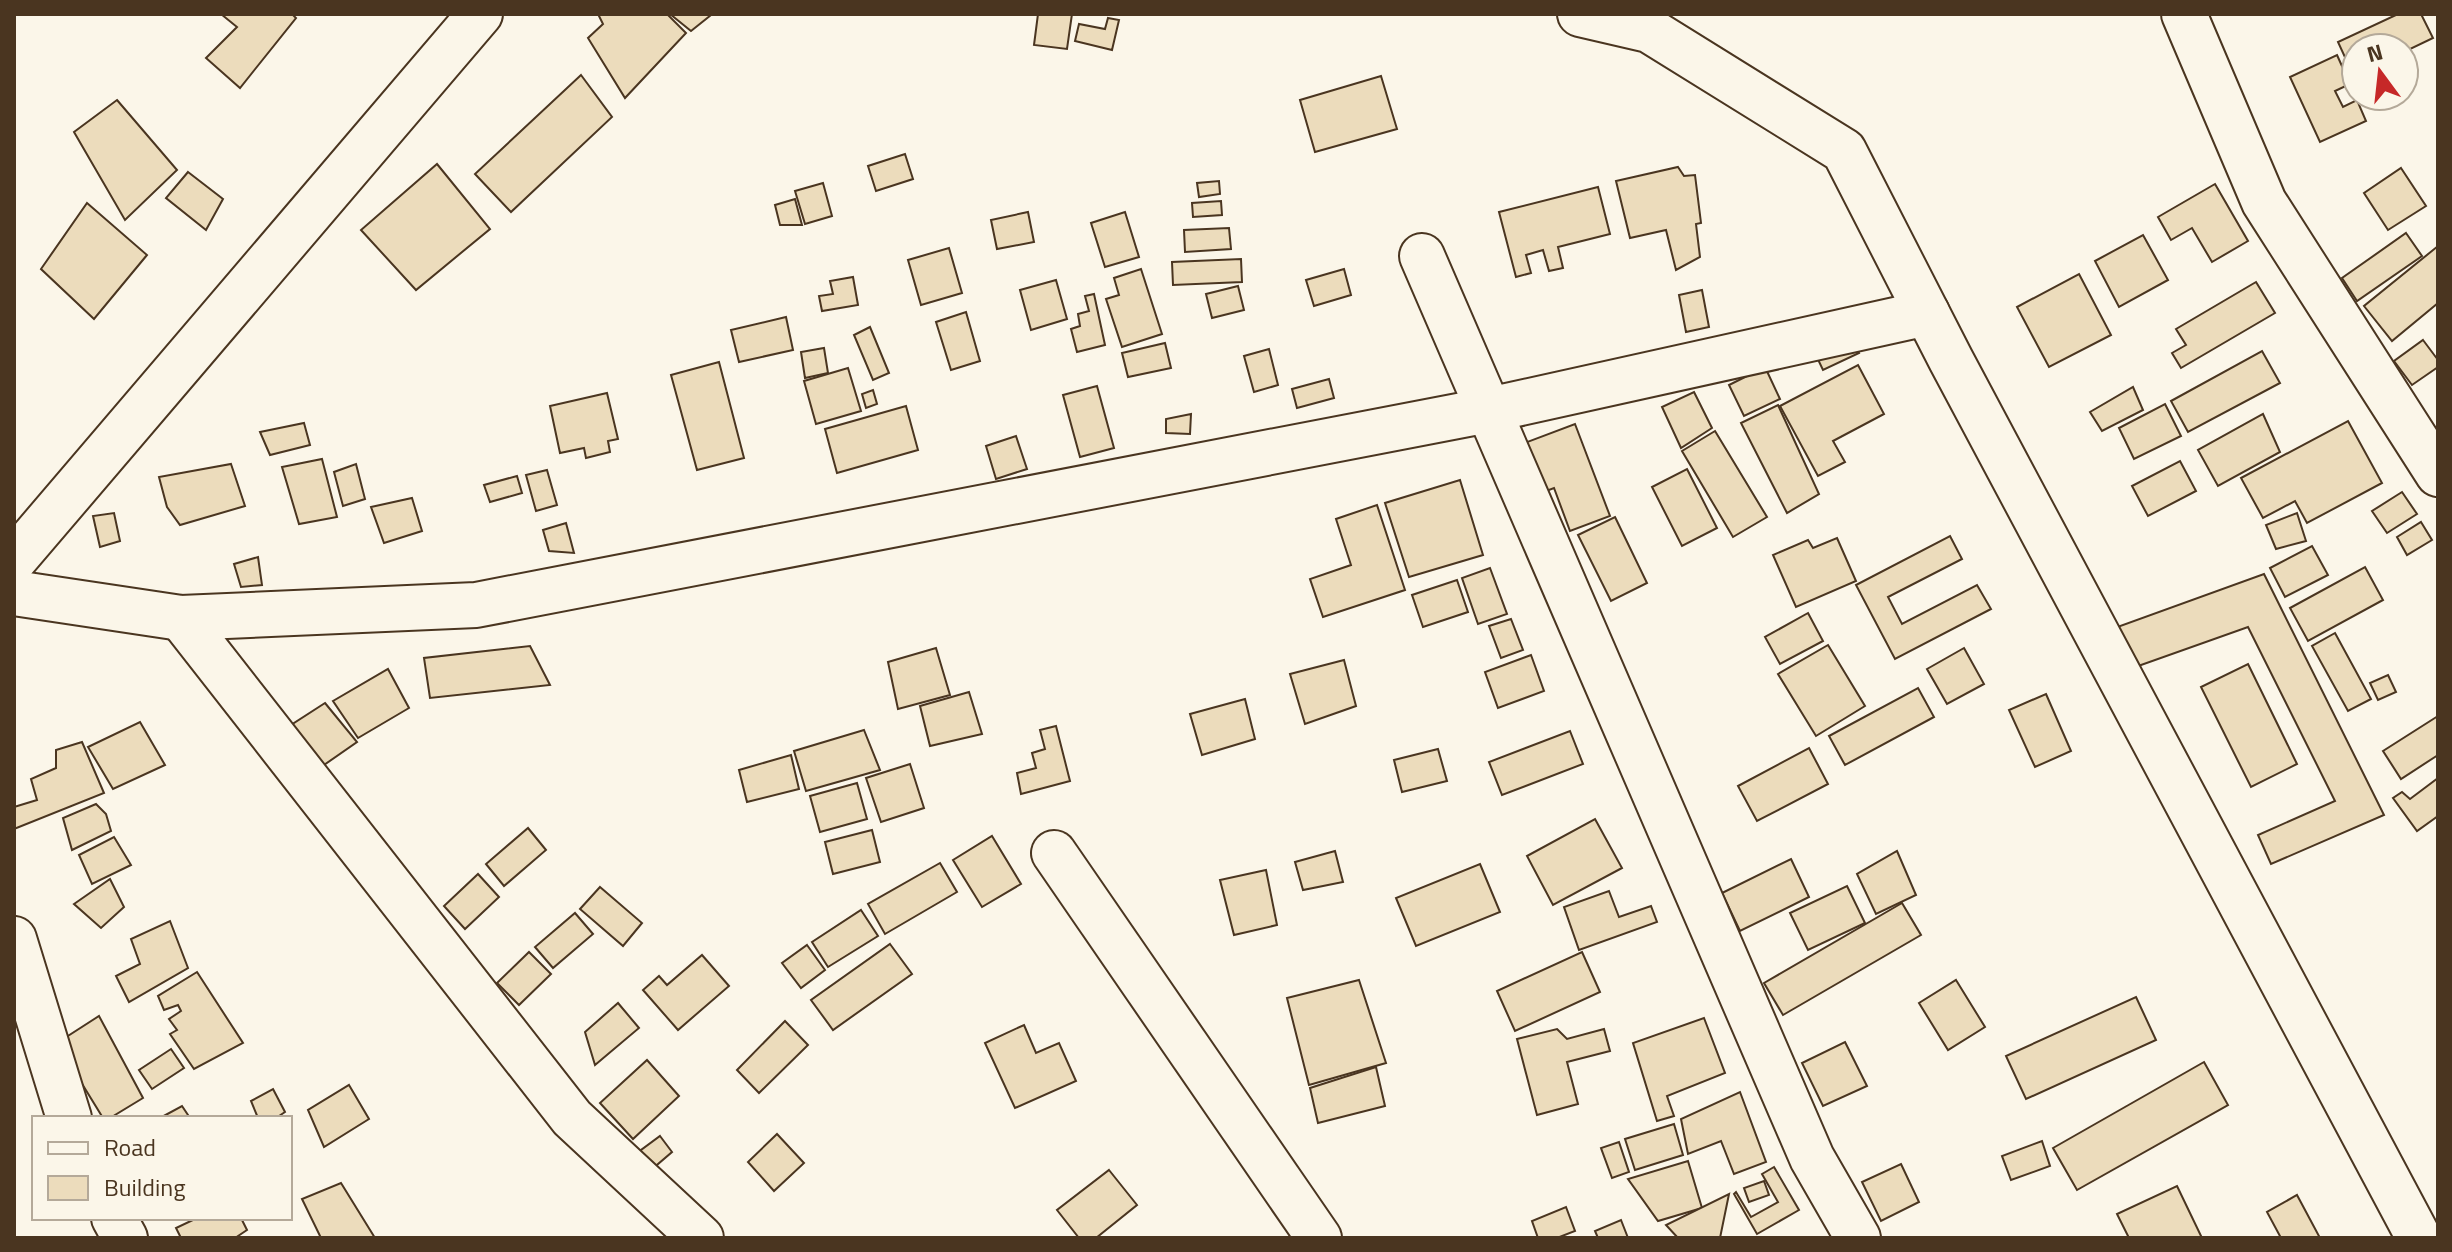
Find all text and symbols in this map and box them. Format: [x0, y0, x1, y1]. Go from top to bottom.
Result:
north arrow [2340, 32, 2420, 112]
text: N [2363, 34, 2387, 71]
legend [32, 1116, 292, 1220]
text: Road [104, 1129, 156, 1165]
text: Building [104, 1169, 186, 1205]

